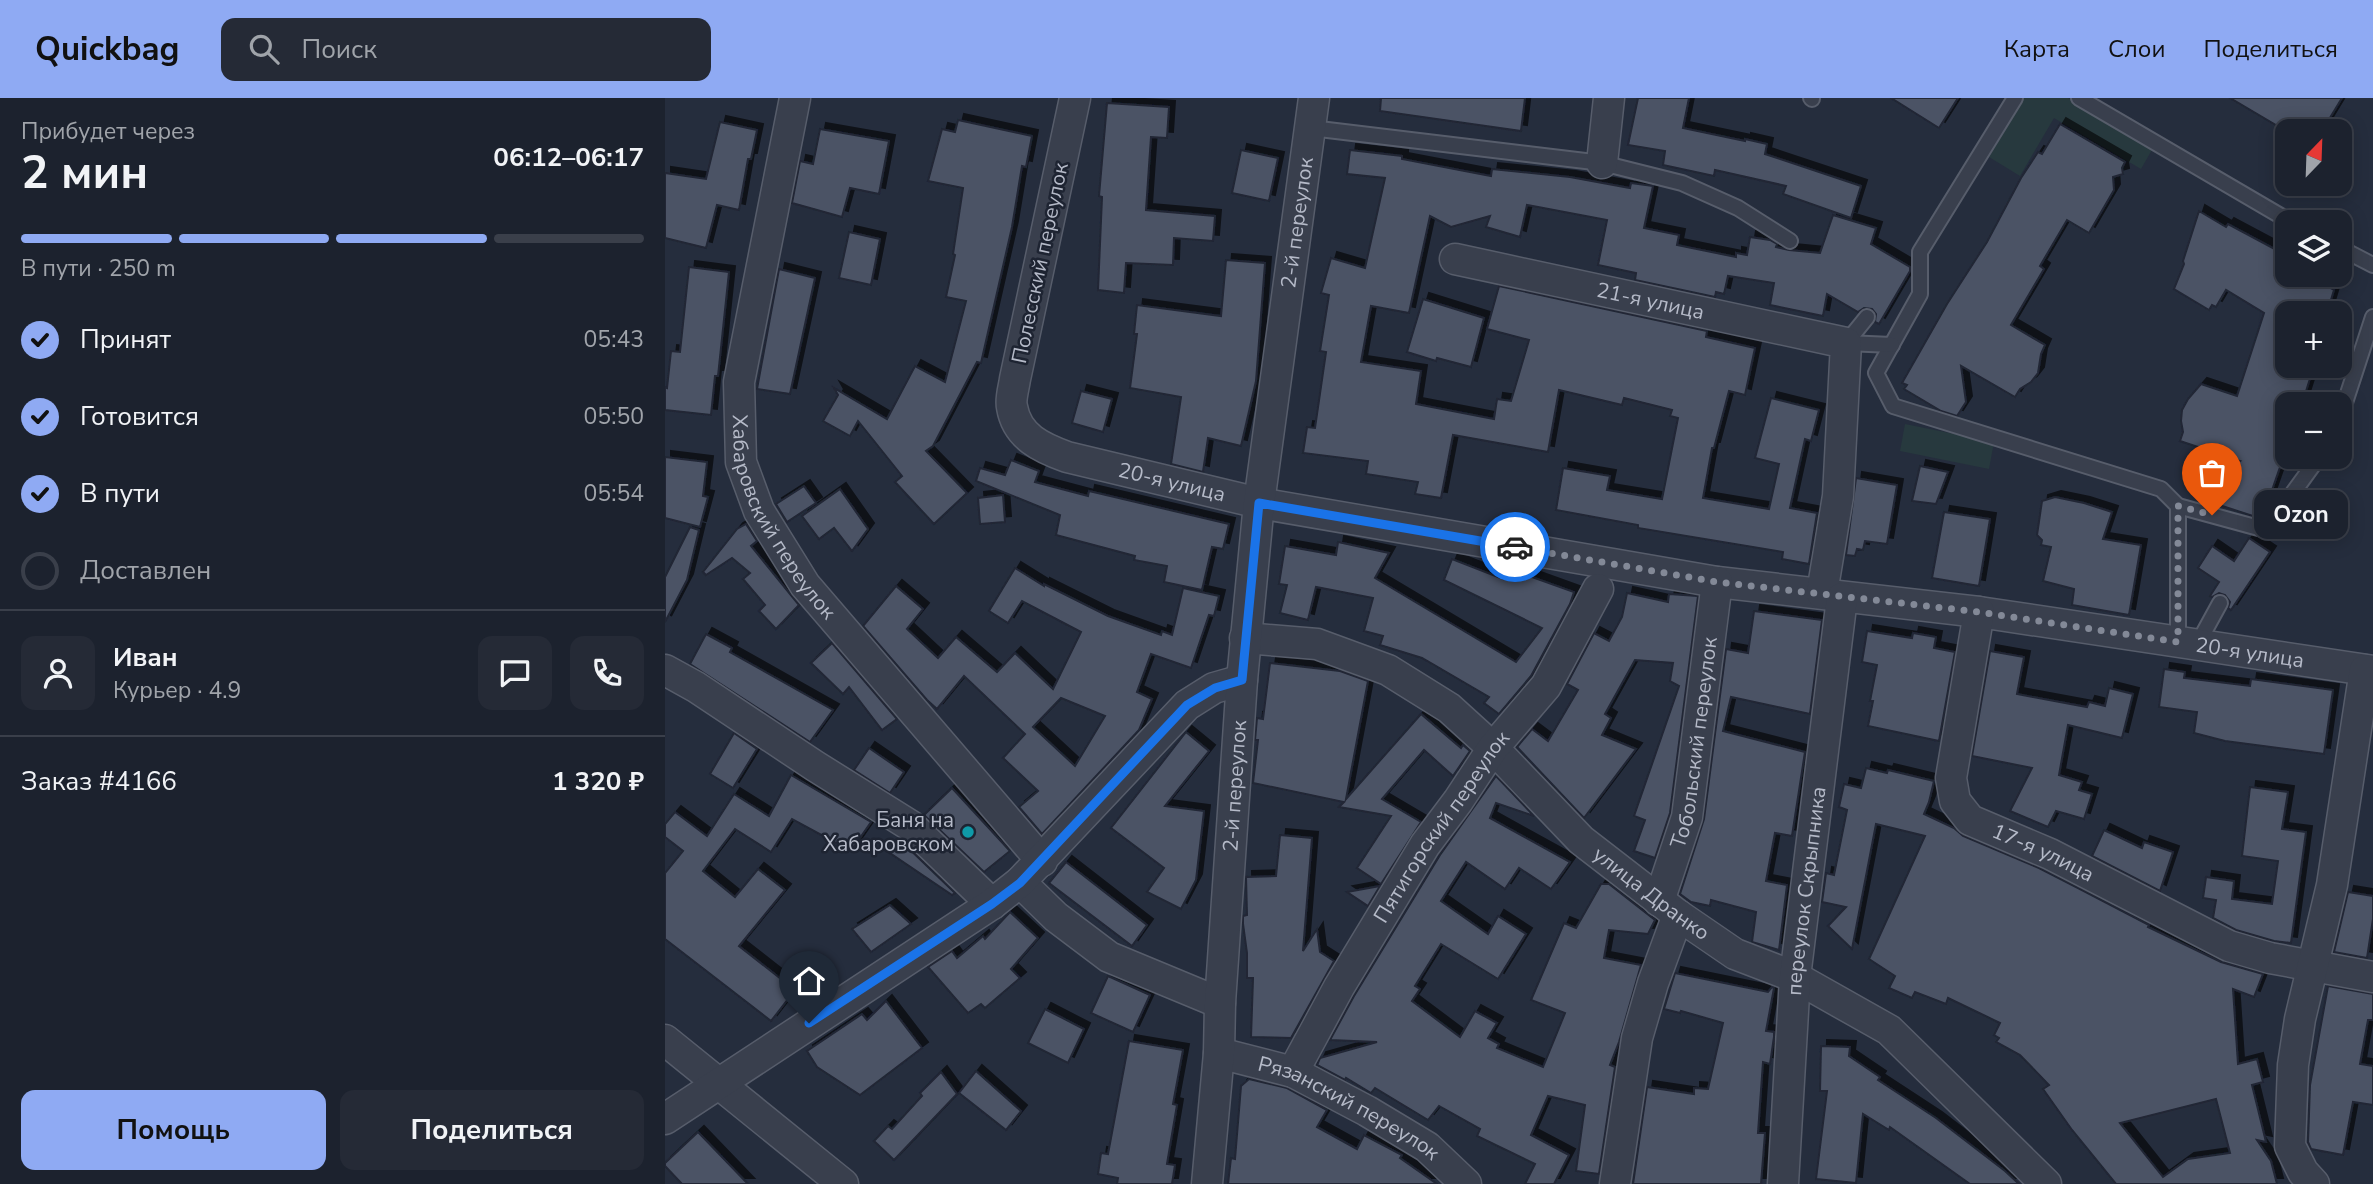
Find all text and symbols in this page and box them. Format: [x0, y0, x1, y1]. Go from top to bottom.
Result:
search box [221, 18, 711, 81]
text: Quickbag [35, 27, 179, 72]
icon: search [245, 30, 283, 68]
text: Поиск [301, 32, 377, 67]
text: Карта [2004, 33, 2070, 65]
text: Слои [2108, 33, 2165, 65]
text: Поделиться [2203, 33, 2338, 65]
text: Прибудет через [21, 116, 195, 147]
north arrow [2275, 119, 2352, 196]
map controls [2275, 119, 2352, 469]
text: 06:12–06:17 [493, 140, 644, 175]
text: 2 мин [21, 141, 148, 204]
street label: 2-й переулок [1274, 155, 1320, 290]
street label: Полесский переулок [1005, 159, 1075, 366]
button: layers [2275, 210, 2352, 287]
text: В пути · 250 m [21, 253, 176, 284]
street label: 21-я улица [1594, 276, 1707, 326]
button: + [2275, 301, 2352, 378]
icon: check [21, 321, 59, 359]
text: Принят [80, 322, 171, 357]
text: 05:43 [584, 324, 644, 355]
button: − [2275, 392, 2352, 469]
icon: check [21, 398, 59, 436]
text: Готовится [80, 399, 199, 434]
text: 05:50 [584, 401, 644, 432]
street label: Хабаровский переулок [726, 414, 843, 626]
pin [2182, 443, 2242, 515]
icon: bag [2193, 454, 2231, 492]
street label: 20-я улица [1115, 456, 1228, 508]
icon: check [21, 475, 59, 513]
text: В пути [80, 476, 160, 511]
text: 05:54 [584, 478, 644, 509]
callout: Ozon [2254, 490, 2349, 540]
text: Ozon [2273, 499, 2329, 530]
courier [1480, 512, 1550, 582]
icon: car [1496, 528, 1534, 566]
text: Доставлен [80, 553, 211, 588]
street label: 20-я улица [2194, 631, 2306, 675]
street label: Тобольский переулок [1664, 635, 1724, 852]
button: person [21, 636, 95, 710]
button: chat [478, 636, 552, 710]
button: phone [570, 636, 644, 710]
text: Иван [113, 640, 178, 675]
text: Курьер · 4.9 [113, 675, 241, 706]
street label: 2-й переулок [1216, 718, 1253, 853]
street label: Пятигорский переулок [1367, 724, 1516, 928]
text: Заказ #4166 [21, 764, 177, 799]
text: 1 320 ₽ [552, 764, 644, 799]
street label: переулок Скрыпника [1780, 785, 1833, 996]
place label: Баня на Хабаровском [823, 806, 954, 858]
street label: 17-я улица [1988, 817, 2099, 888]
marker: Баня на Хабаровском [960, 824, 976, 840]
street label: улица Дранко [1587, 840, 1715, 947]
pin [779, 951, 839, 1023]
icon: home [790, 962, 828, 1000]
street label: Рязанский переулок [1255, 1050, 1447, 1167]
button: Помощь [21, 1090, 326, 1170]
button: Поделиться [340, 1090, 644, 1170]

